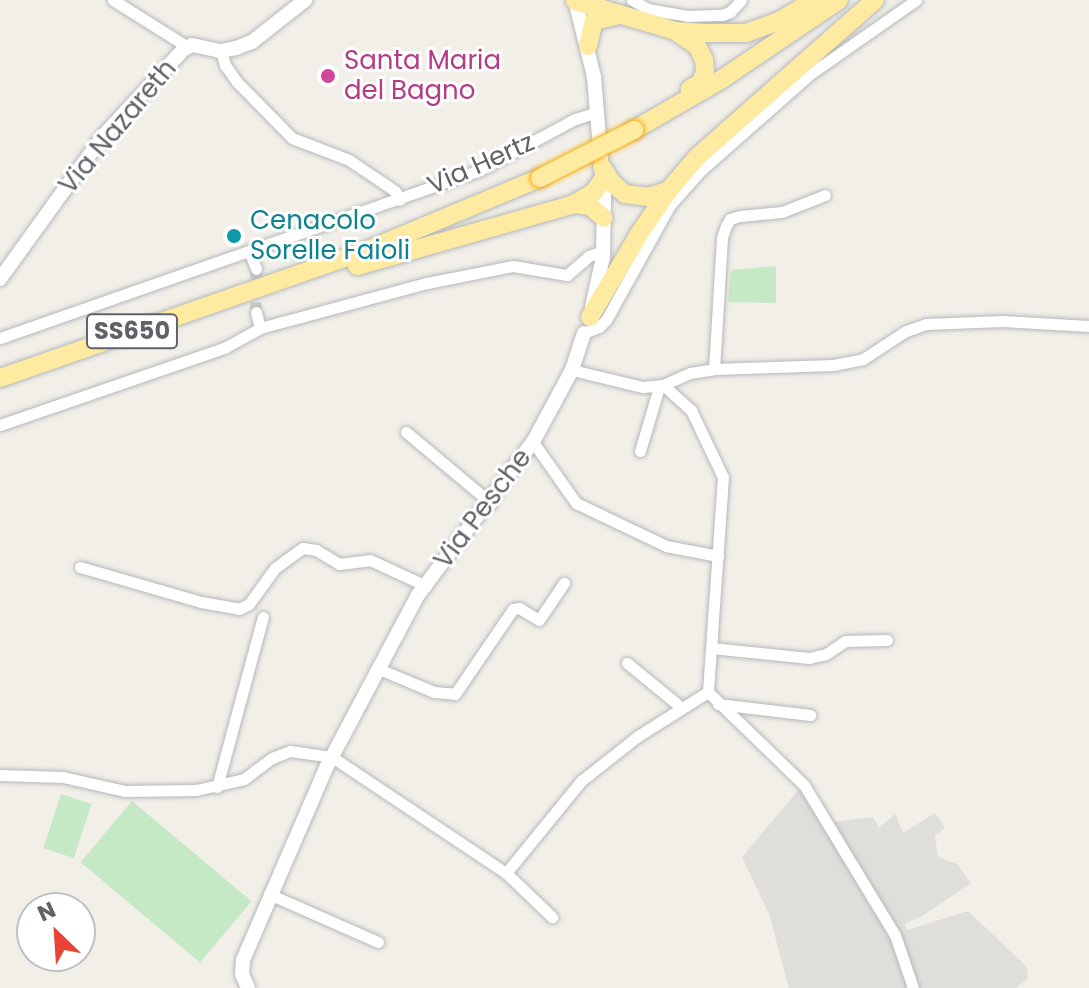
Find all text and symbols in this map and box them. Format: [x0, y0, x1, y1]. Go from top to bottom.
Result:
place label: Santa Maria del Bagno [344, 45, 501, 106]
street label: Via Nazareth [53, 54, 183, 200]
marker: Santa Maria del Bagno [319, 67, 337, 85]
street label: Via Hertz [423, 127, 539, 201]
place label: Cenacolo Sorelle Faioli [250, 205, 410, 266]
marker: Cenacolo Sorelle Faioli [225, 227, 243, 245]
road number: SS650 [84, 311, 180, 351]
street label: Via Pesche [428, 443, 538, 575]
north arrow [16, 892, 96, 972]
text: N [32, 894, 61, 929]

